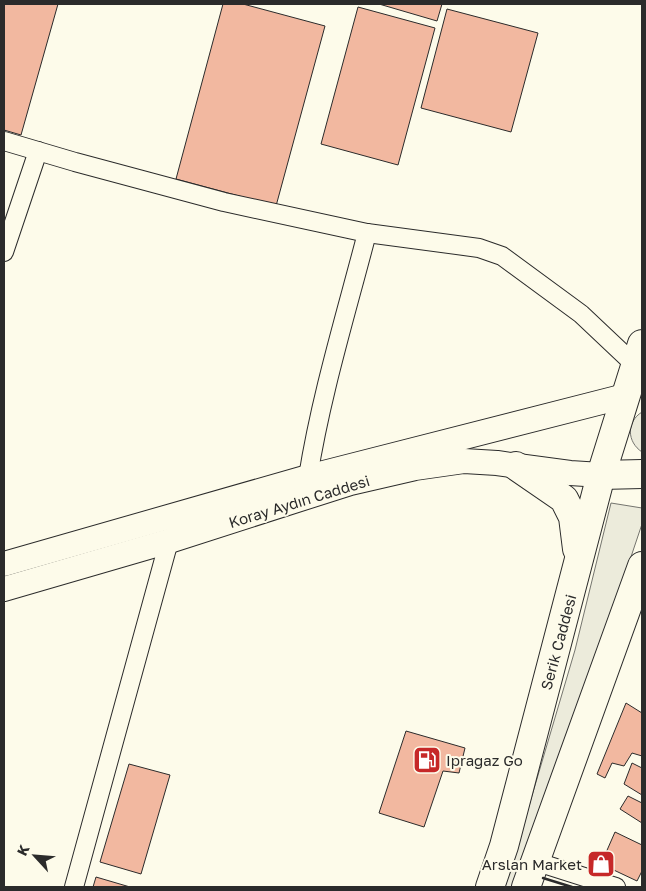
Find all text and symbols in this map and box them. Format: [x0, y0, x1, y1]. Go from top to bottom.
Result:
street label: Koray Aydın Caddesi [226, 471, 372, 531]
street label: Serik Caddesi [537, 592, 579, 692]
fuel station icon: Ipragaz Go [412, 745, 442, 775]
place label: Ipragaz Go [446, 751, 523, 769]
north arrow [10, 831, 60, 881]
text: K [13, 842, 33, 858]
shop icon: Arslan Market [586, 849, 616, 879]
place label: Arslan Market [482, 855, 582, 873]

